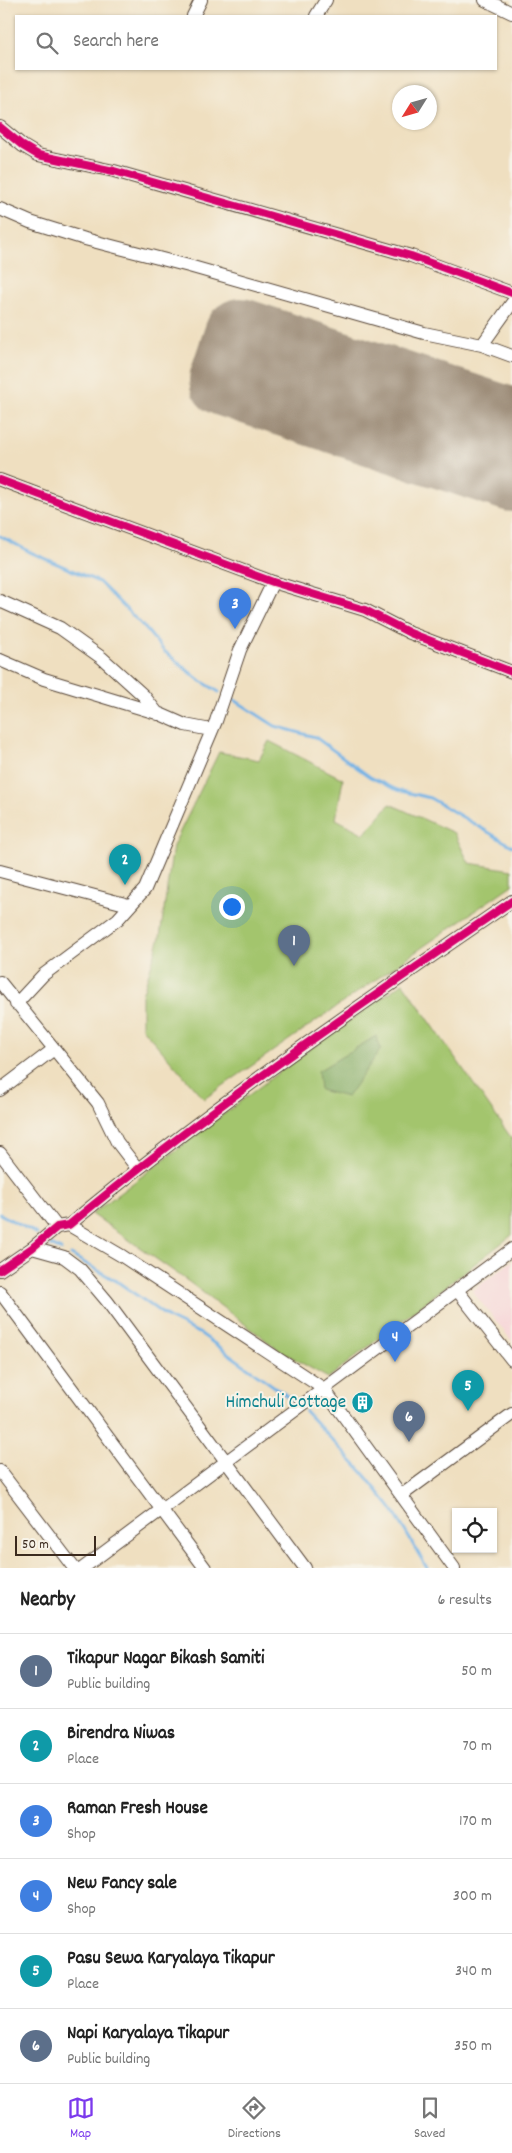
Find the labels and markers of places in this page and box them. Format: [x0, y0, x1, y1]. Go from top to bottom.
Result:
pin: 3 [219, 588, 251, 629]
pin: 2 [109, 844, 141, 885]
pin: 1 [278, 925, 310, 966]
pin: 4 [379, 1321, 411, 1362]
pin: 5 [452, 1370, 484, 1411]
place label: Himchuli Cottage [225, 1390, 346, 1417]
building icon: Himchuli Cottage [350, 1391, 374, 1415]
pin: 6 [393, 1401, 425, 1442]

